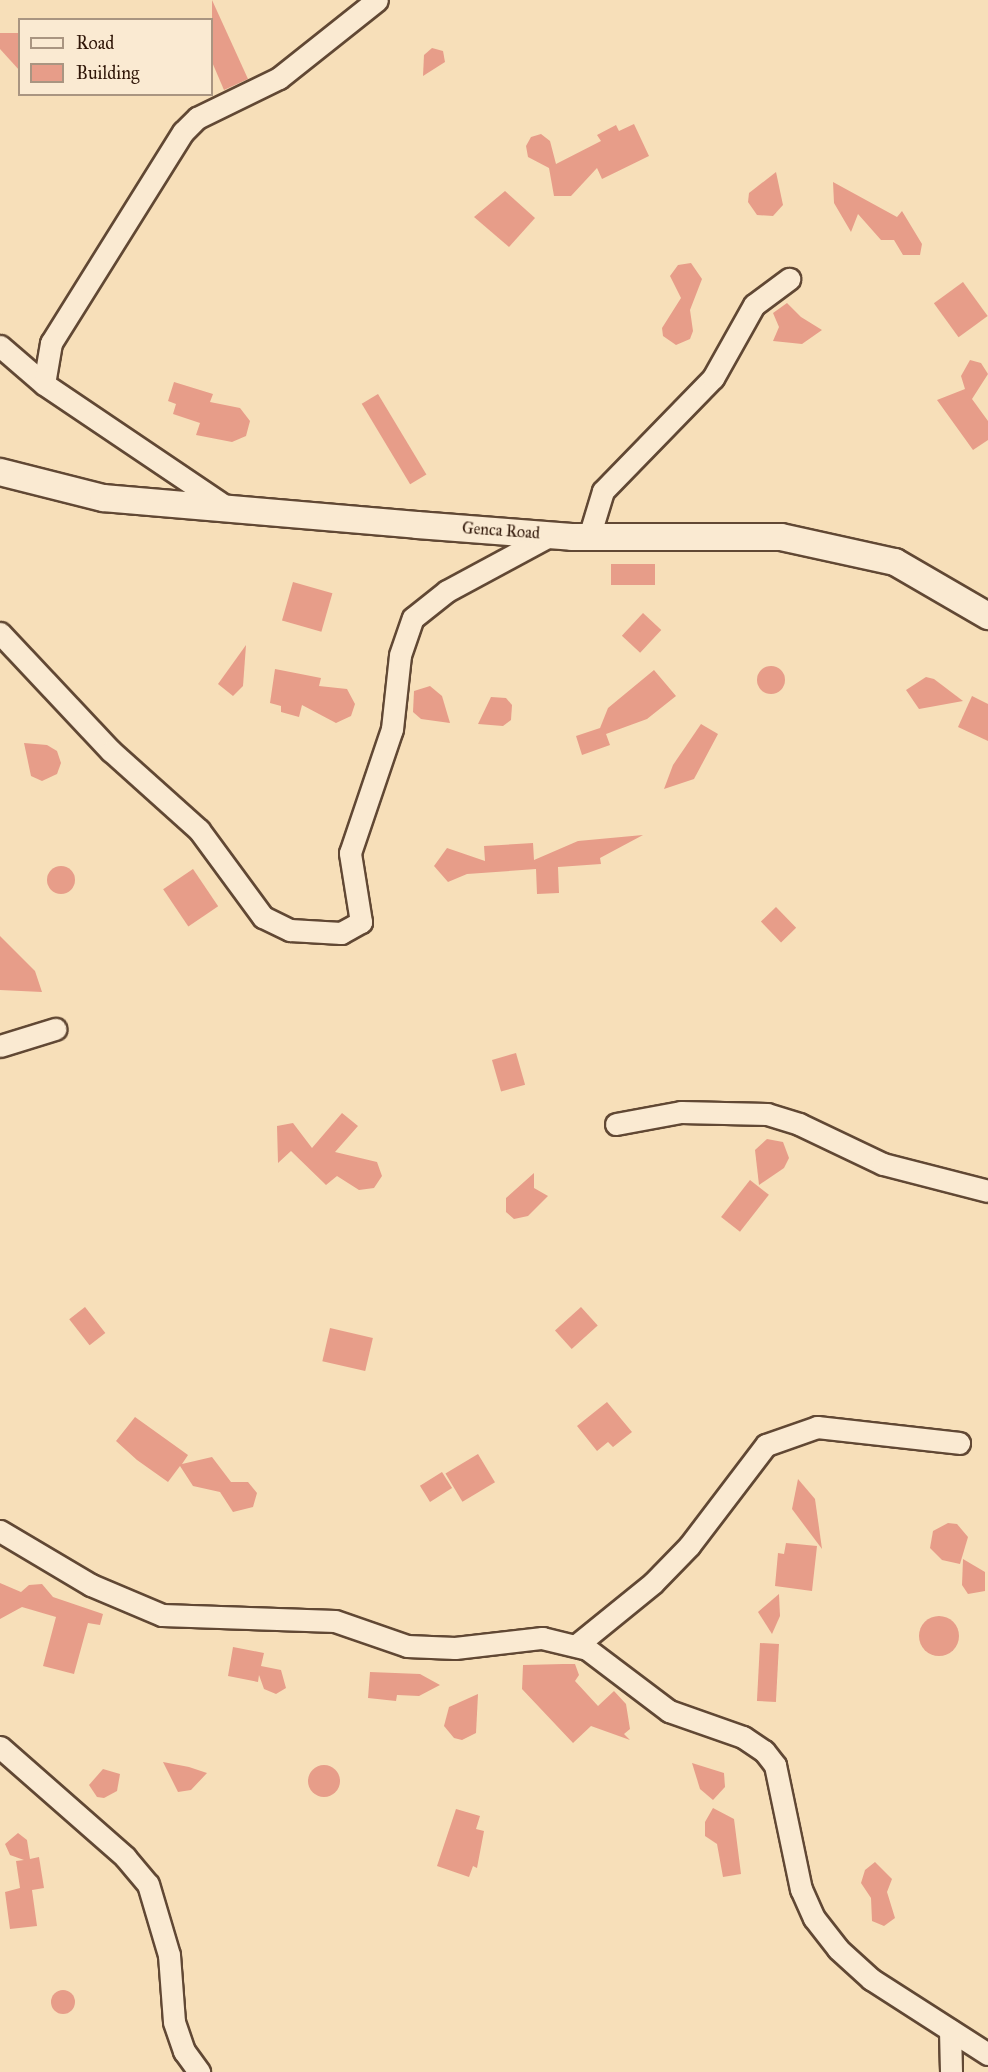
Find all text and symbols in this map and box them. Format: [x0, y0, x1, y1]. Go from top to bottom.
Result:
legend [18, 18, 213, 96]
text: Road [76, 32, 114, 54]
text: Building [76, 62, 139, 84]
street label: Genca Road [461, 519, 541, 543]

